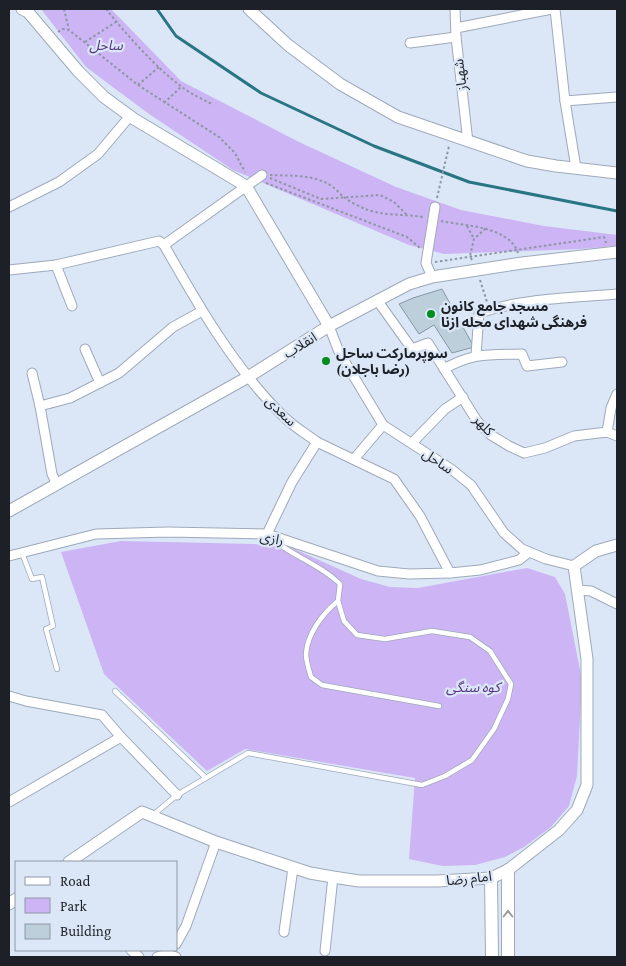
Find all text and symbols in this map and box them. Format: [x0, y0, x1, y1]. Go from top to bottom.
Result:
park label: ساحل [89, 37, 124, 54]
street label: شهباز [450, 58, 471, 93]
place label: مسجد جامع کانون فرهنگی شهدای محله ازنا [441, 298, 587, 331]
marker: مسجد جامع کانون فرهنگی شهدای محله ازنا [425, 308, 437, 320]
street label: انقلاب [280, 329, 320, 362]
place label: سوپرمارکت ساحل (رضا باجلان) [336, 345, 448, 378]
marker: سوپرمارکت ساحل (رضا باجلان) [320, 355, 332, 367]
street label: سعدی [262, 393, 300, 430]
street label: کلهر [469, 411, 498, 440]
street label: ساحل [419, 445, 456, 478]
street label: رازی [258, 528, 285, 549]
park label: کوه سنگی [446, 679, 503, 696]
legend [15, 861, 178, 951]
street label: امام رضا [445, 868, 493, 891]
text: Road [60, 873, 91, 889]
text: Park [60, 898, 87, 914]
one-way arrow [503, 910, 513, 918]
text: Building [60, 923, 111, 940]

